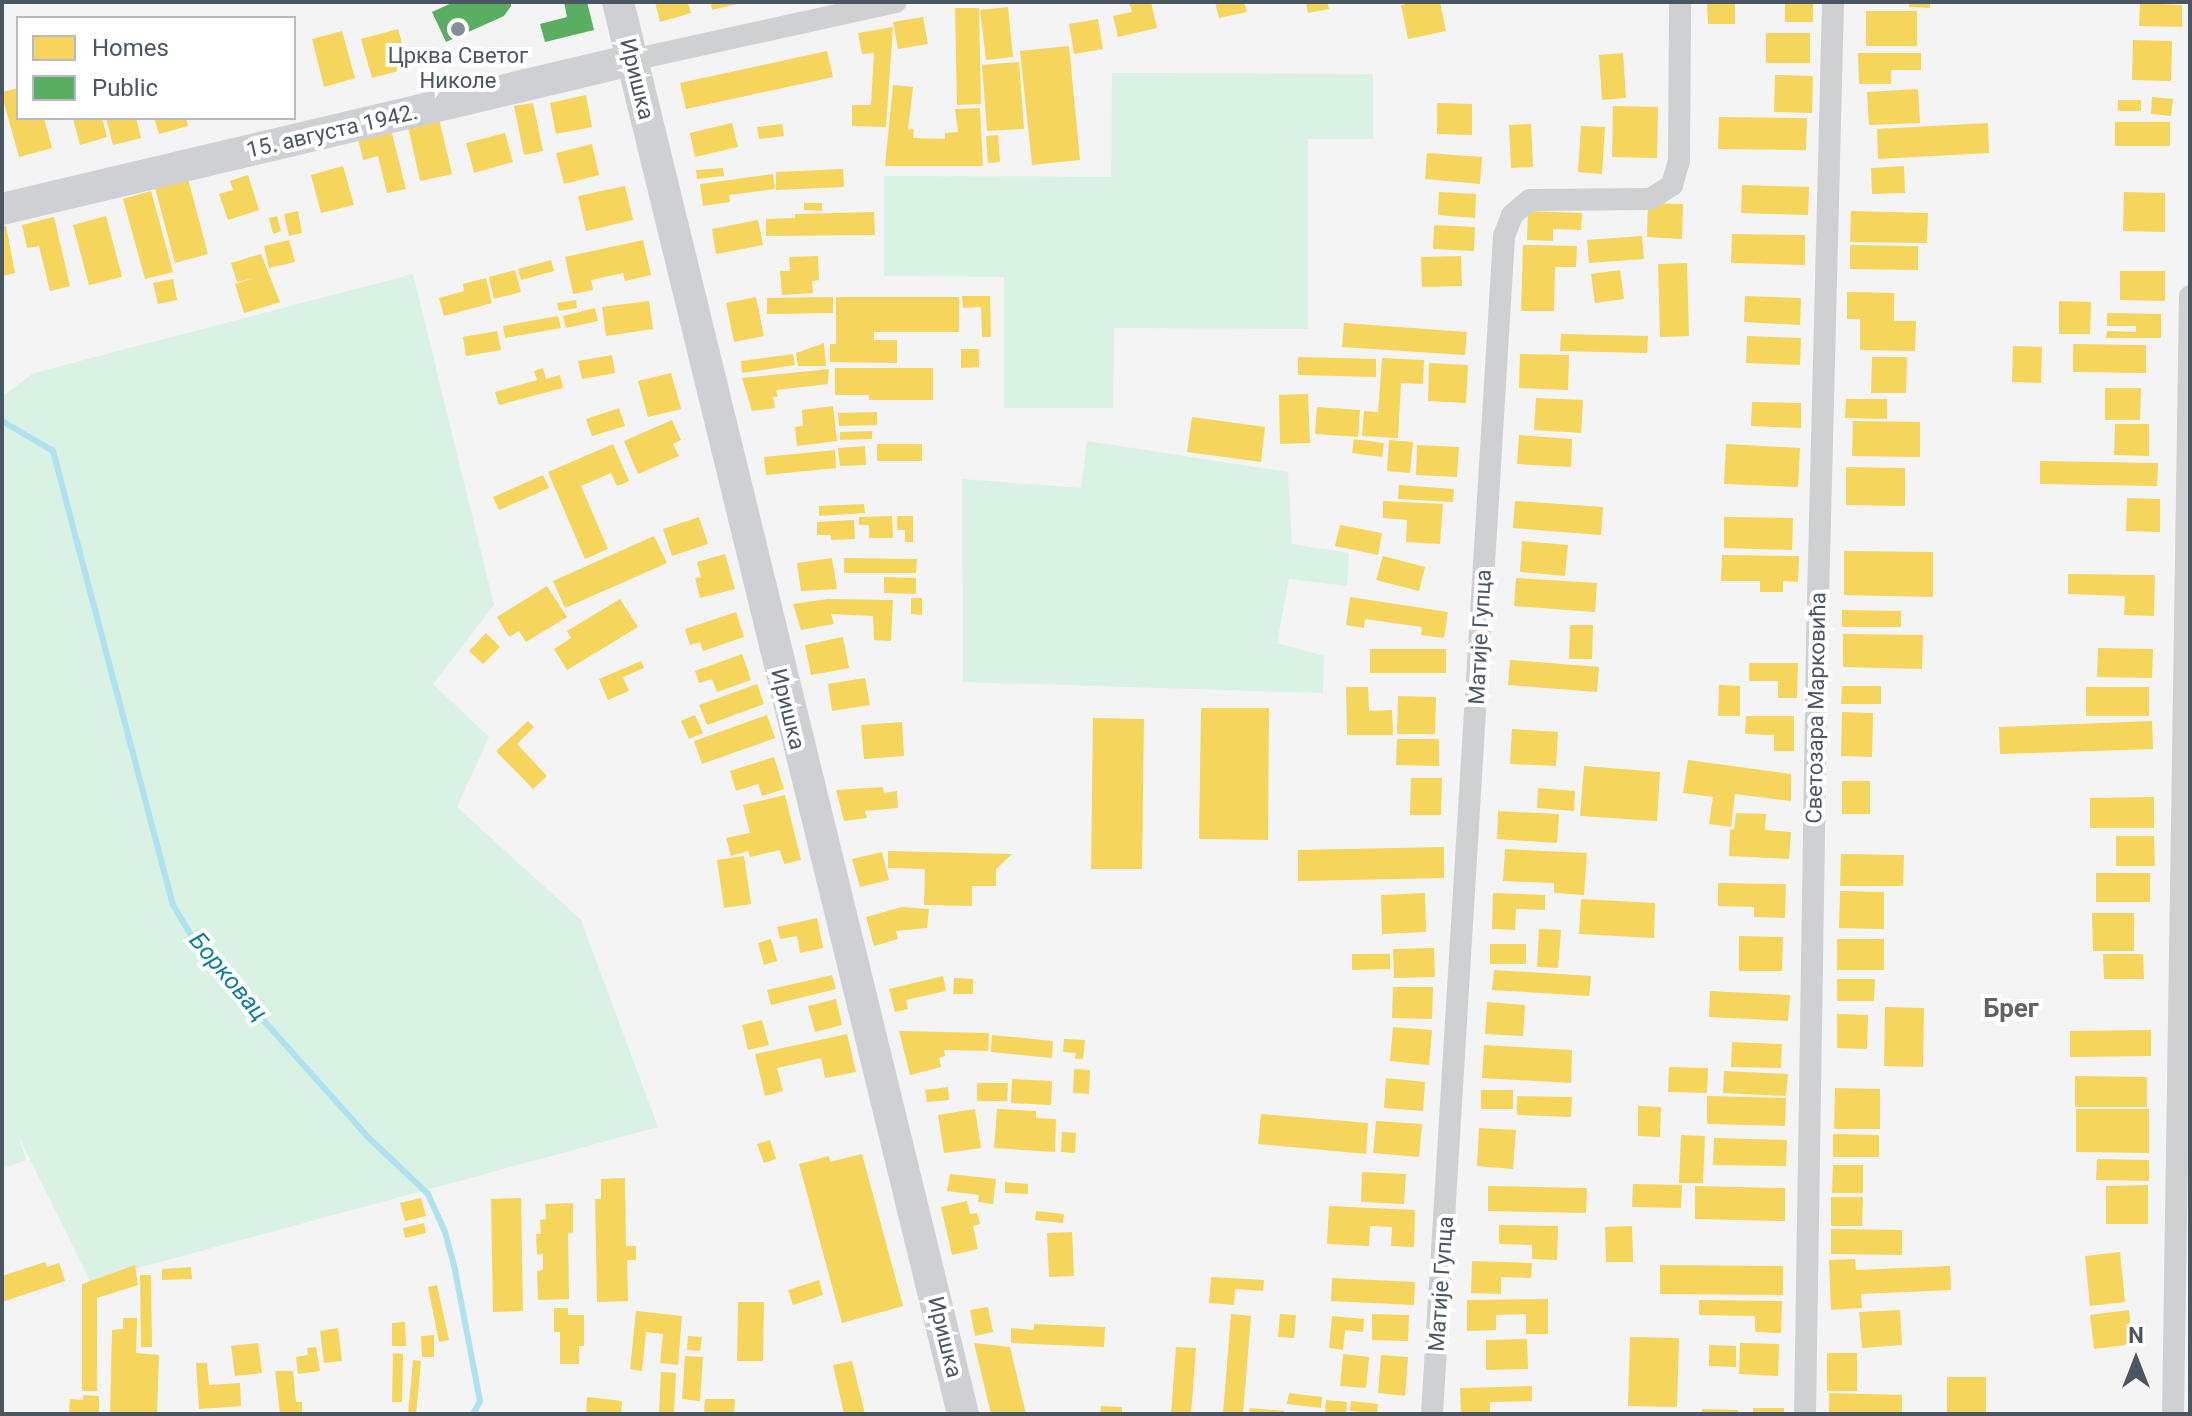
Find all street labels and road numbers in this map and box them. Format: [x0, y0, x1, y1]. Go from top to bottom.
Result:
street label: Иришка [614, 36, 660, 122]
street label: 15. августа 1942. [244, 98, 420, 164]
street label: Матије Гупца [1463, 569, 1497, 705]
street label: Светозара Марковића [1801, 592, 1831, 824]
street label: Иришка [765, 666, 811, 752]
street label: Матије Гупца [1423, 1215, 1459, 1353]
street label: Иришка [922, 1294, 968, 1380]

